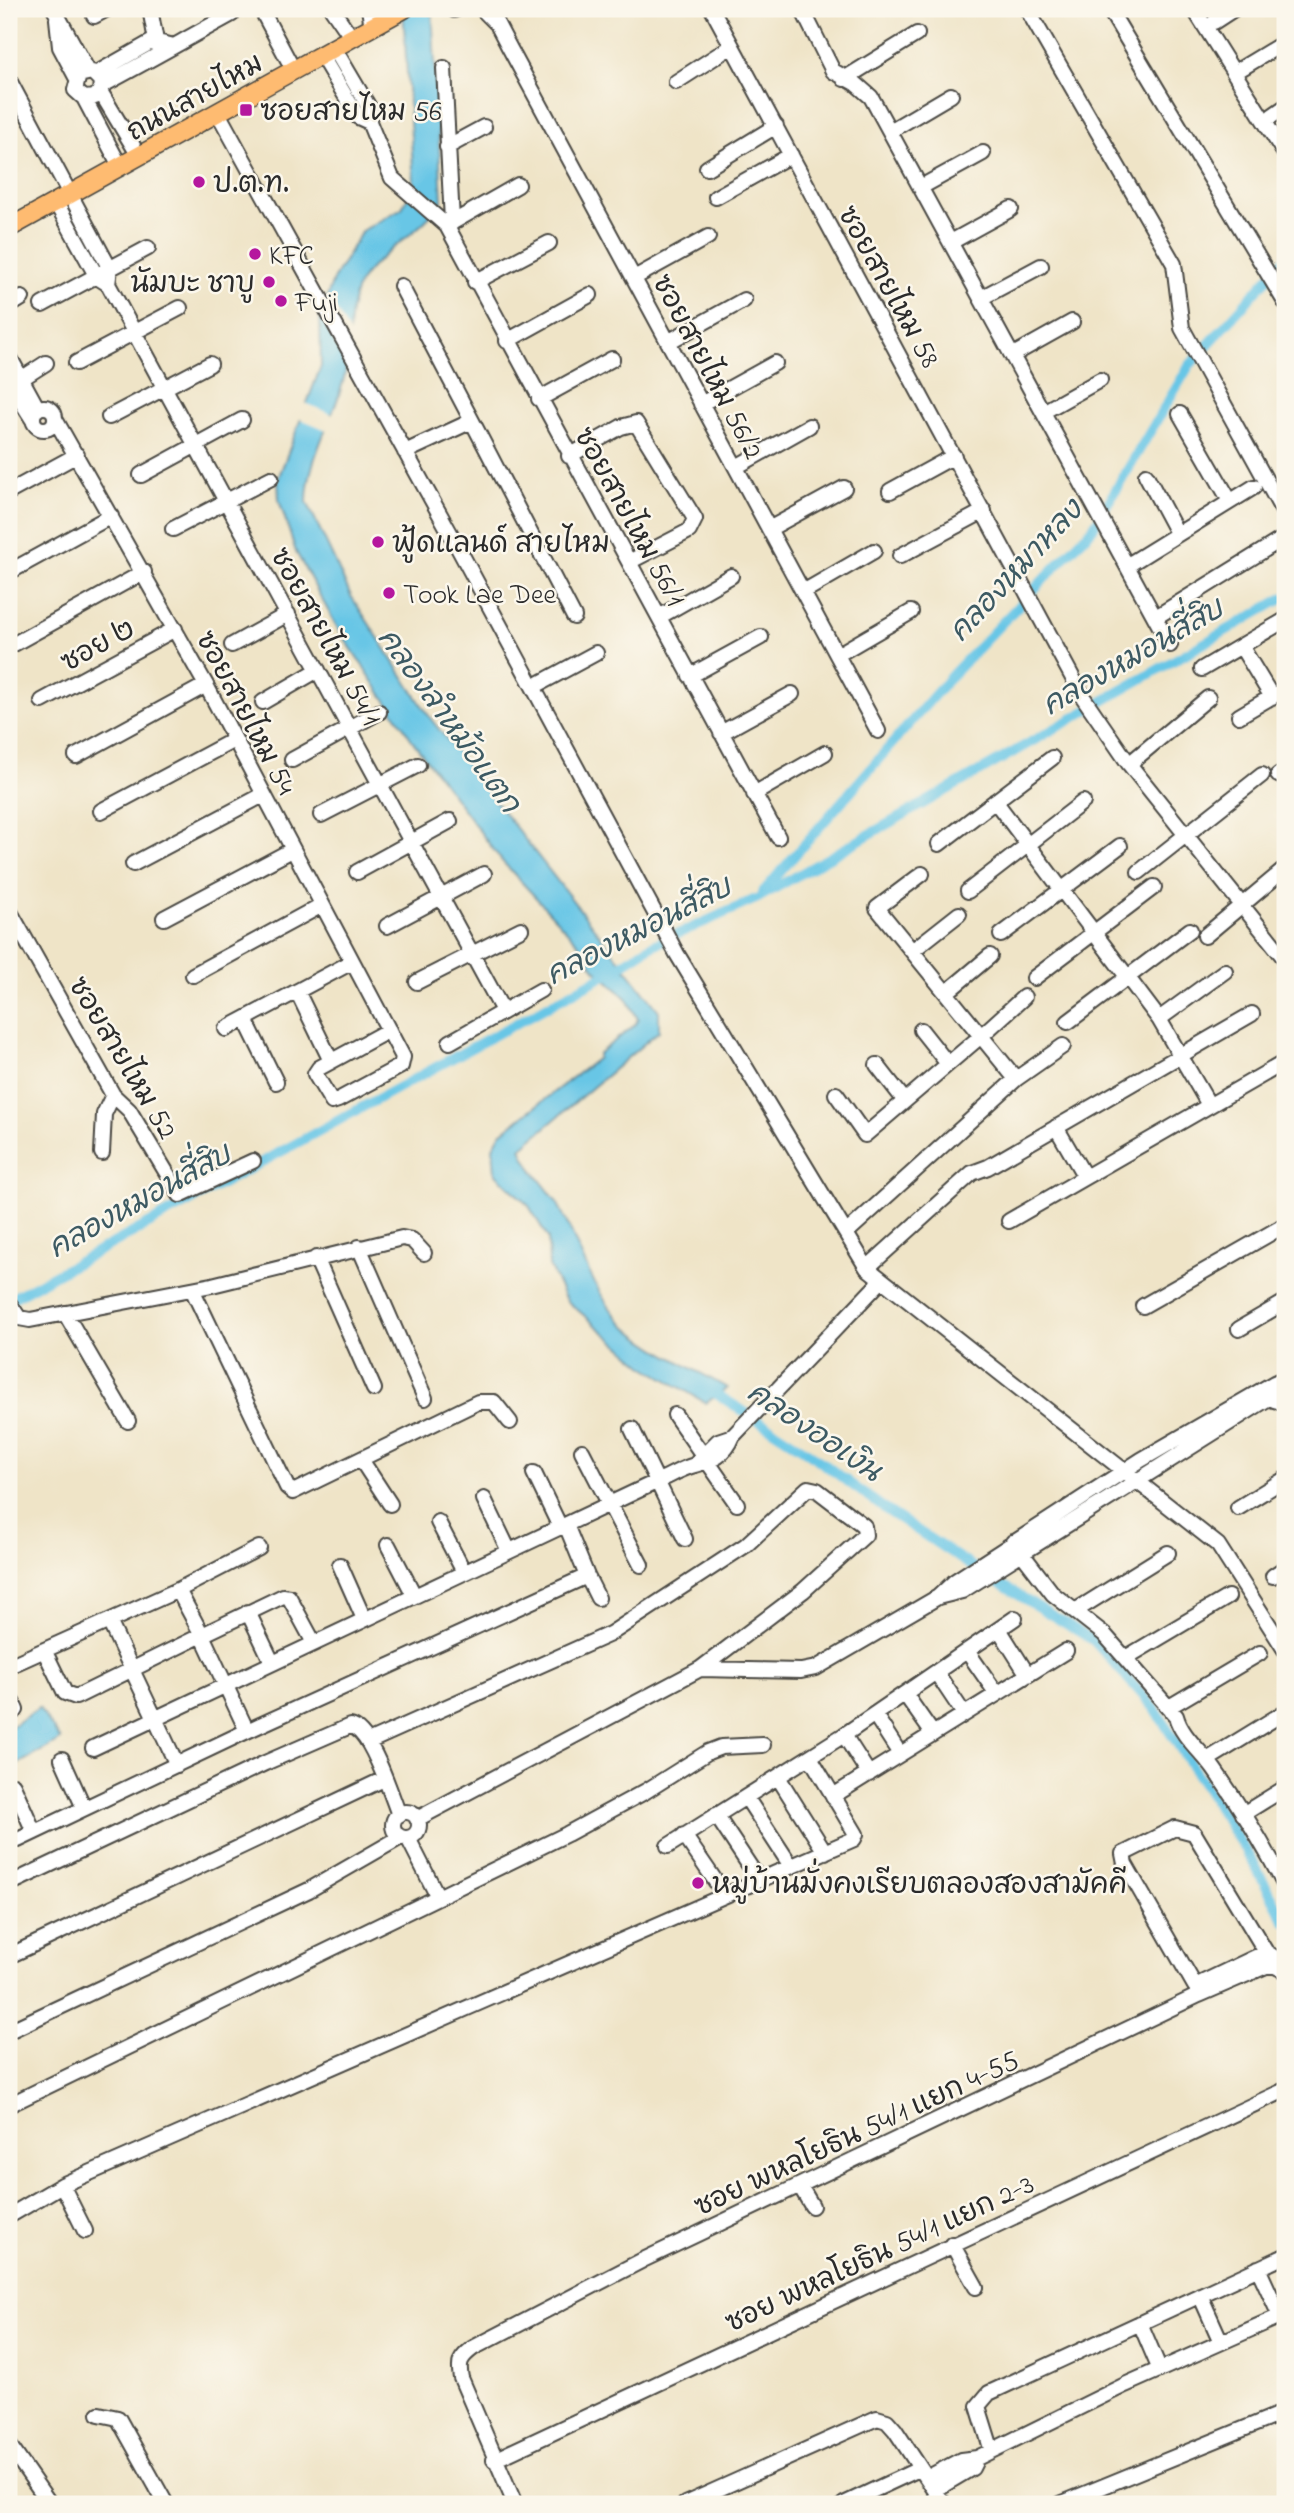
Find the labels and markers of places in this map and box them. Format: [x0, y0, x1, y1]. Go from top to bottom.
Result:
place label: ซอยสายไหม 56 [260, 91, 442, 134]
marker: ซอยสายไหม 56 [238, 102, 254, 118]
place label: ป.ต.ท. [213, 165, 289, 206]
marker: ป.ต.ท. [191, 174, 207, 190]
place label: KFC [269, 237, 314, 278]
marker: KFC [247, 246, 263, 262]
place label: นัมบะ ชาบู [131, 265, 255, 306]
marker: นัมบะ ชาบู [261, 274, 277, 290]
place label: Fuji [294, 284, 338, 325]
marker: Fuji [273, 293, 289, 309]
place label: ฟู้ดแลนด์ สายไหม [392, 523, 610, 566]
marker: ฟู้ดแลนด์ สายไหม [370, 534, 386, 550]
place label: Took Lae Dee [403, 576, 557, 617]
marker: Took Lae Dee [381, 585, 397, 601]
place label: หมู่บ้านมั่งคงเรียบตลองสองสามัคคี [712, 1858, 1127, 1907]
marker: หมู่บ้านมั่งคงเรียบตลองสองสามัคคี [690, 1875, 706, 1891]

